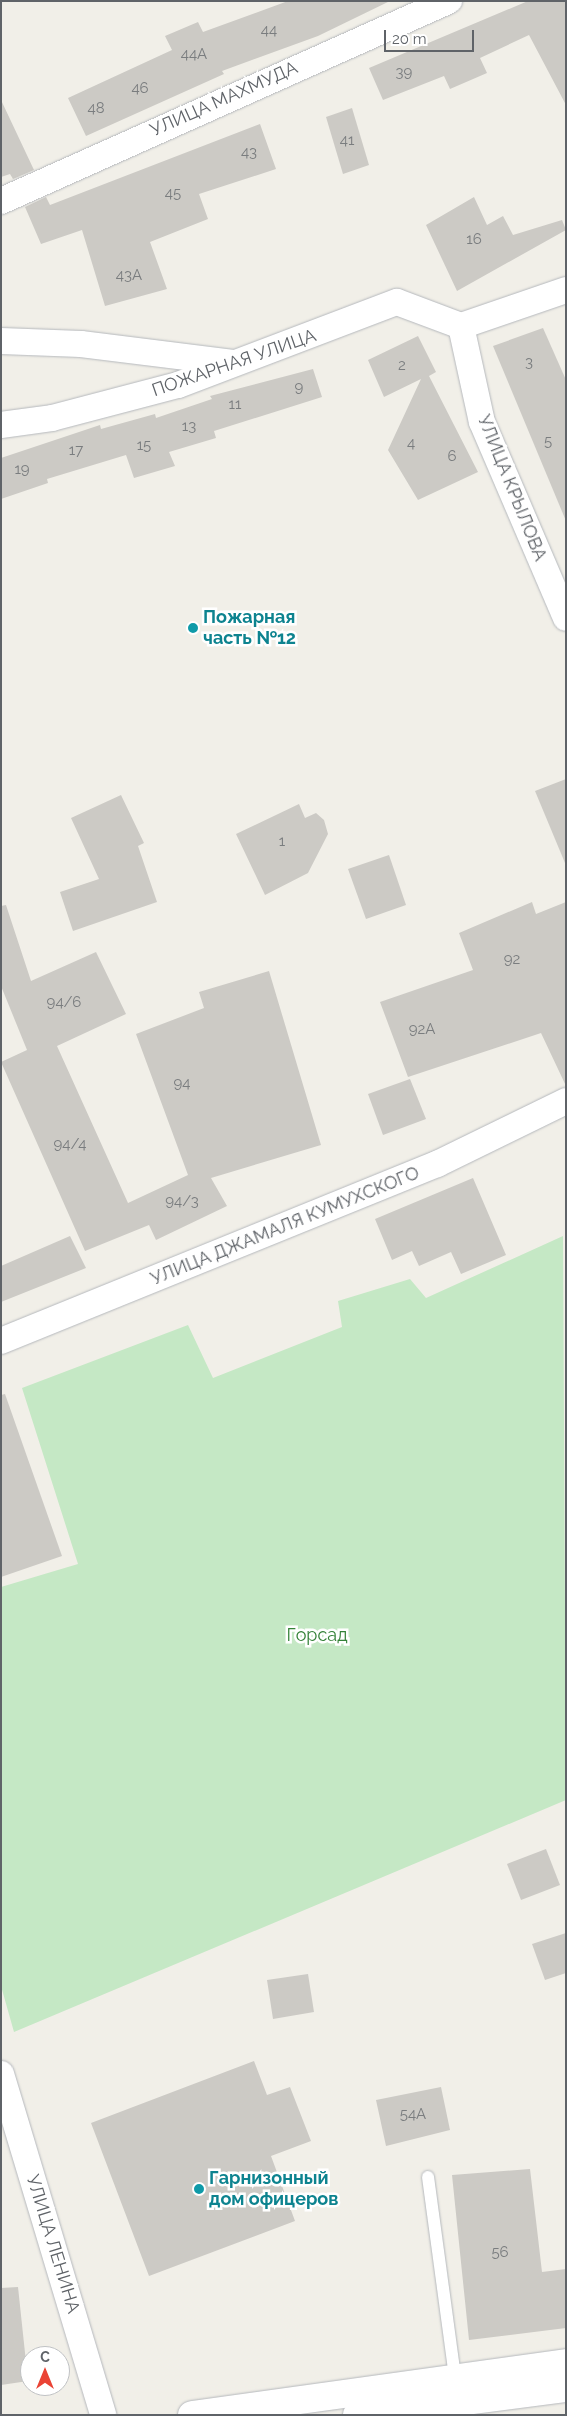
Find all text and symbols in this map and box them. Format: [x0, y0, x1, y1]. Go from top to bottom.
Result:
scale bar [387, 20, 477, 52]
house number: 44 [261, 22, 277, 40]
text: 20 m [392, 30, 427, 48]
house number: 44А [181, 46, 207, 64]
street label: УЛИЦА МАХМУДА [147, 57, 301, 141]
house number: 39 [396, 64, 412, 82]
house number: 46 [131, 80, 149, 98]
house number: 48 [87, 100, 105, 118]
house number: 41 [340, 132, 354, 150]
house number: 43 [241, 144, 257, 162]
house number: 45 [165, 185, 181, 203]
house number: 16 [466, 231, 482, 249]
house number: 43А [116, 267, 142, 285]
street label: ПОЖАРНАЯ УЛИЦА [149, 325, 319, 401]
house number: 3 [525, 354, 533, 372]
house number: 2 [398, 357, 406, 375]
house number: 9 [295, 379, 303, 397]
house number: 11 [229, 396, 241, 414]
street label: УЛИЦА КРЫЛОВА [473, 412, 551, 564]
house number: 13 [182, 418, 196, 436]
house number: 5 [544, 433, 552, 451]
house number: 4 [407, 435, 415, 453]
house number: 15 [137, 437, 151, 455]
house number: 17 [69, 442, 83, 460]
house number: 6 [447, 448, 457, 466]
house number: 19 [14, 461, 30, 479]
place label: Пожарная часть №12 [203, 607, 296, 650]
marker: Пожарная часть №12 [187, 622, 199, 634]
house number: 1 [279, 833, 285, 851]
house number: 92 [504, 951, 520, 969]
house number: 94/6 [47, 994, 81, 1012]
house number: 92А [409, 1021, 435, 1039]
house number: 94 [174, 1075, 190, 1093]
house number: 94/4 [54, 1136, 86, 1154]
street label: УЛИЦА ДЖАМАЛЯ КУМУХСКОГО [147, 1162, 423, 1290]
house number: 94/3 [165, 1193, 199, 1211]
park label: Горсад [286, 1624, 348, 1646]
house number: 54А [400, 2106, 426, 2124]
place label: Гарнизонный дом офицеров [209, 2168, 338, 2210]
street label: УЛИЦА ЛЕНИНА [22, 2172, 84, 2316]
marker: Гарнизонный дом офицеров [193, 2183, 205, 2195]
house number: 56 [491, 2244, 509, 2262]
north arrow [20, 2346, 70, 2396]
text: С [40, 2349, 50, 2365]

